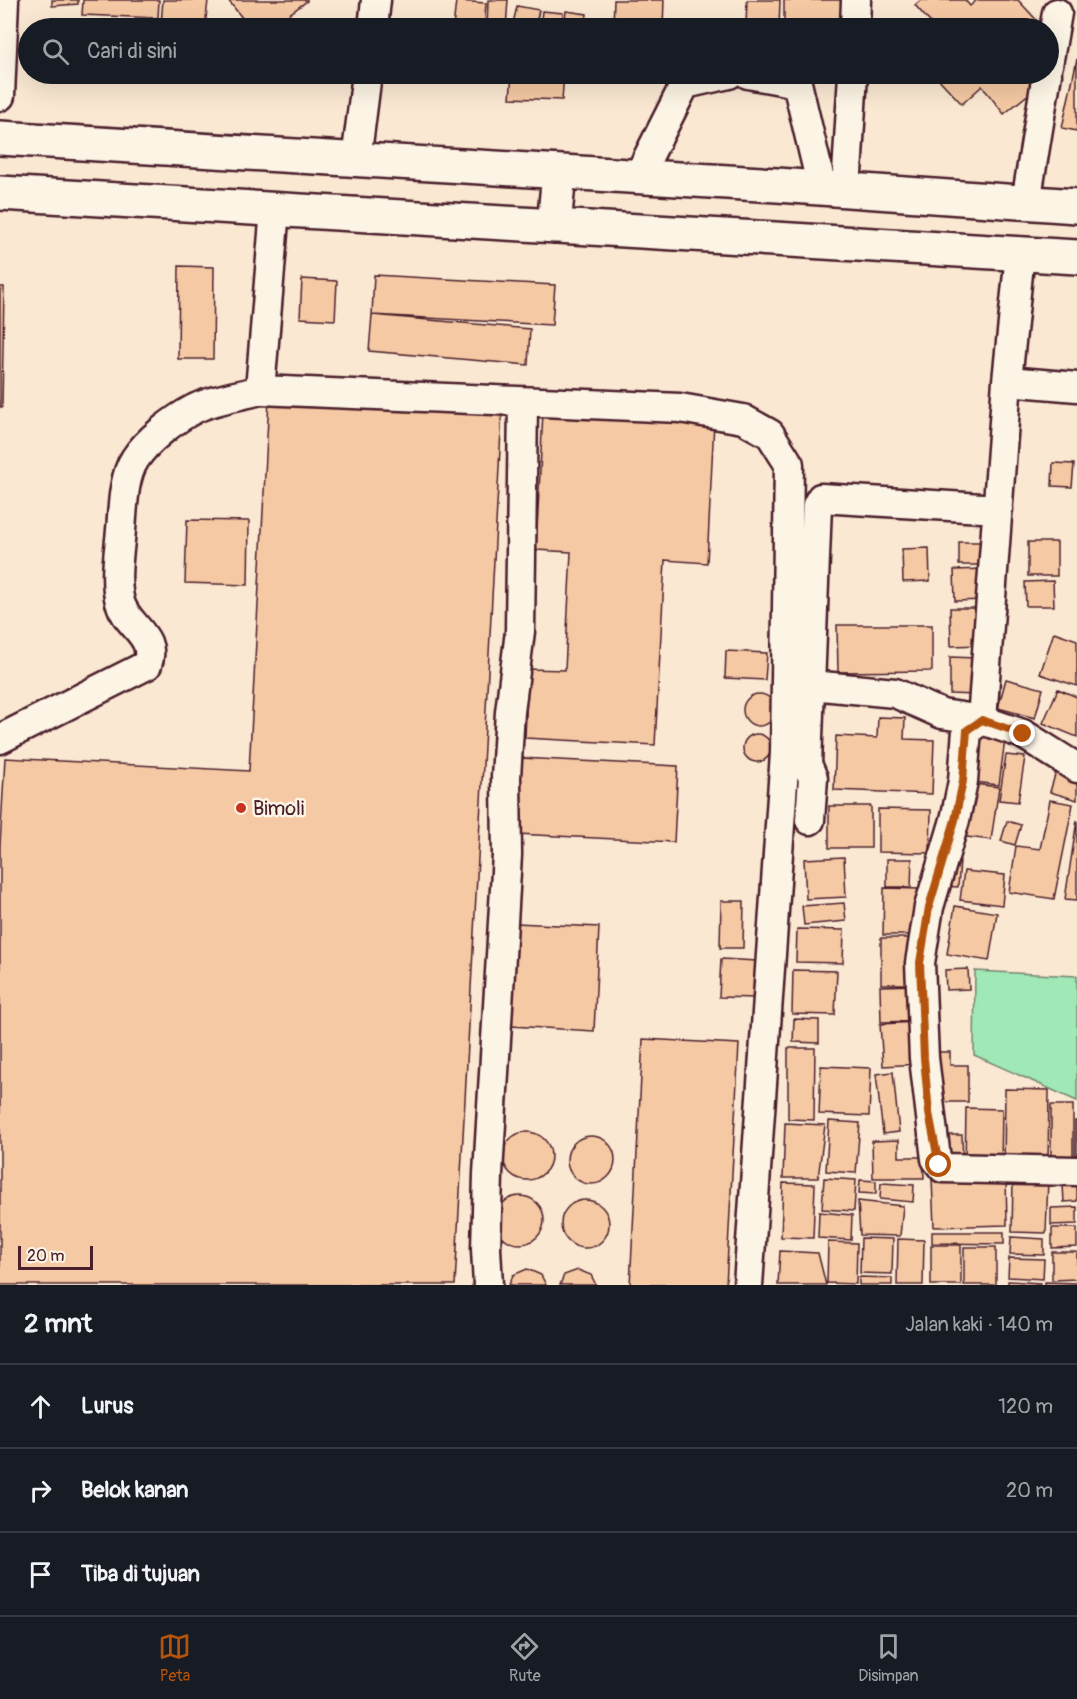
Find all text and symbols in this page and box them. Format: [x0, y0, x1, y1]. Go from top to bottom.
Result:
search box [18, 18, 1059, 84]
icon: search [39, 35, 72, 68]
text: Cari di sini [87, 37, 177, 65]
route end [1009, 720, 1035, 746]
place label: Bimoli [253, 796, 304, 821]
marker: Bimoli [234, 801, 248, 815]
route start [925, 1151, 951, 1177]
scale bar [18, 1243, 93, 1270]
text: 20 m [27, 1246, 65, 1266]
text: 2 mnt [24, 1308, 92, 1340]
text: Jalan kaki · 140 m [905, 1312, 1053, 1337]
icon: ahead [24, 1390, 57, 1423]
text: Lurus [81, 1392, 133, 1420]
text: 120 m [998, 1394, 1053, 1419]
icon: right [24, 1474, 57, 1507]
text: Belok kanan [81, 1476, 189, 1504]
text: 20 m [1006, 1478, 1053, 1503]
icon: arrive [24, 1558, 57, 1591]
text: Tiba di tujuan [81, 1560, 200, 1588]
tab: Peta [158, 1630, 191, 1686]
tab: Rute [508, 1630, 541, 1686]
tab: Disimpan [858, 1630, 919, 1686]

